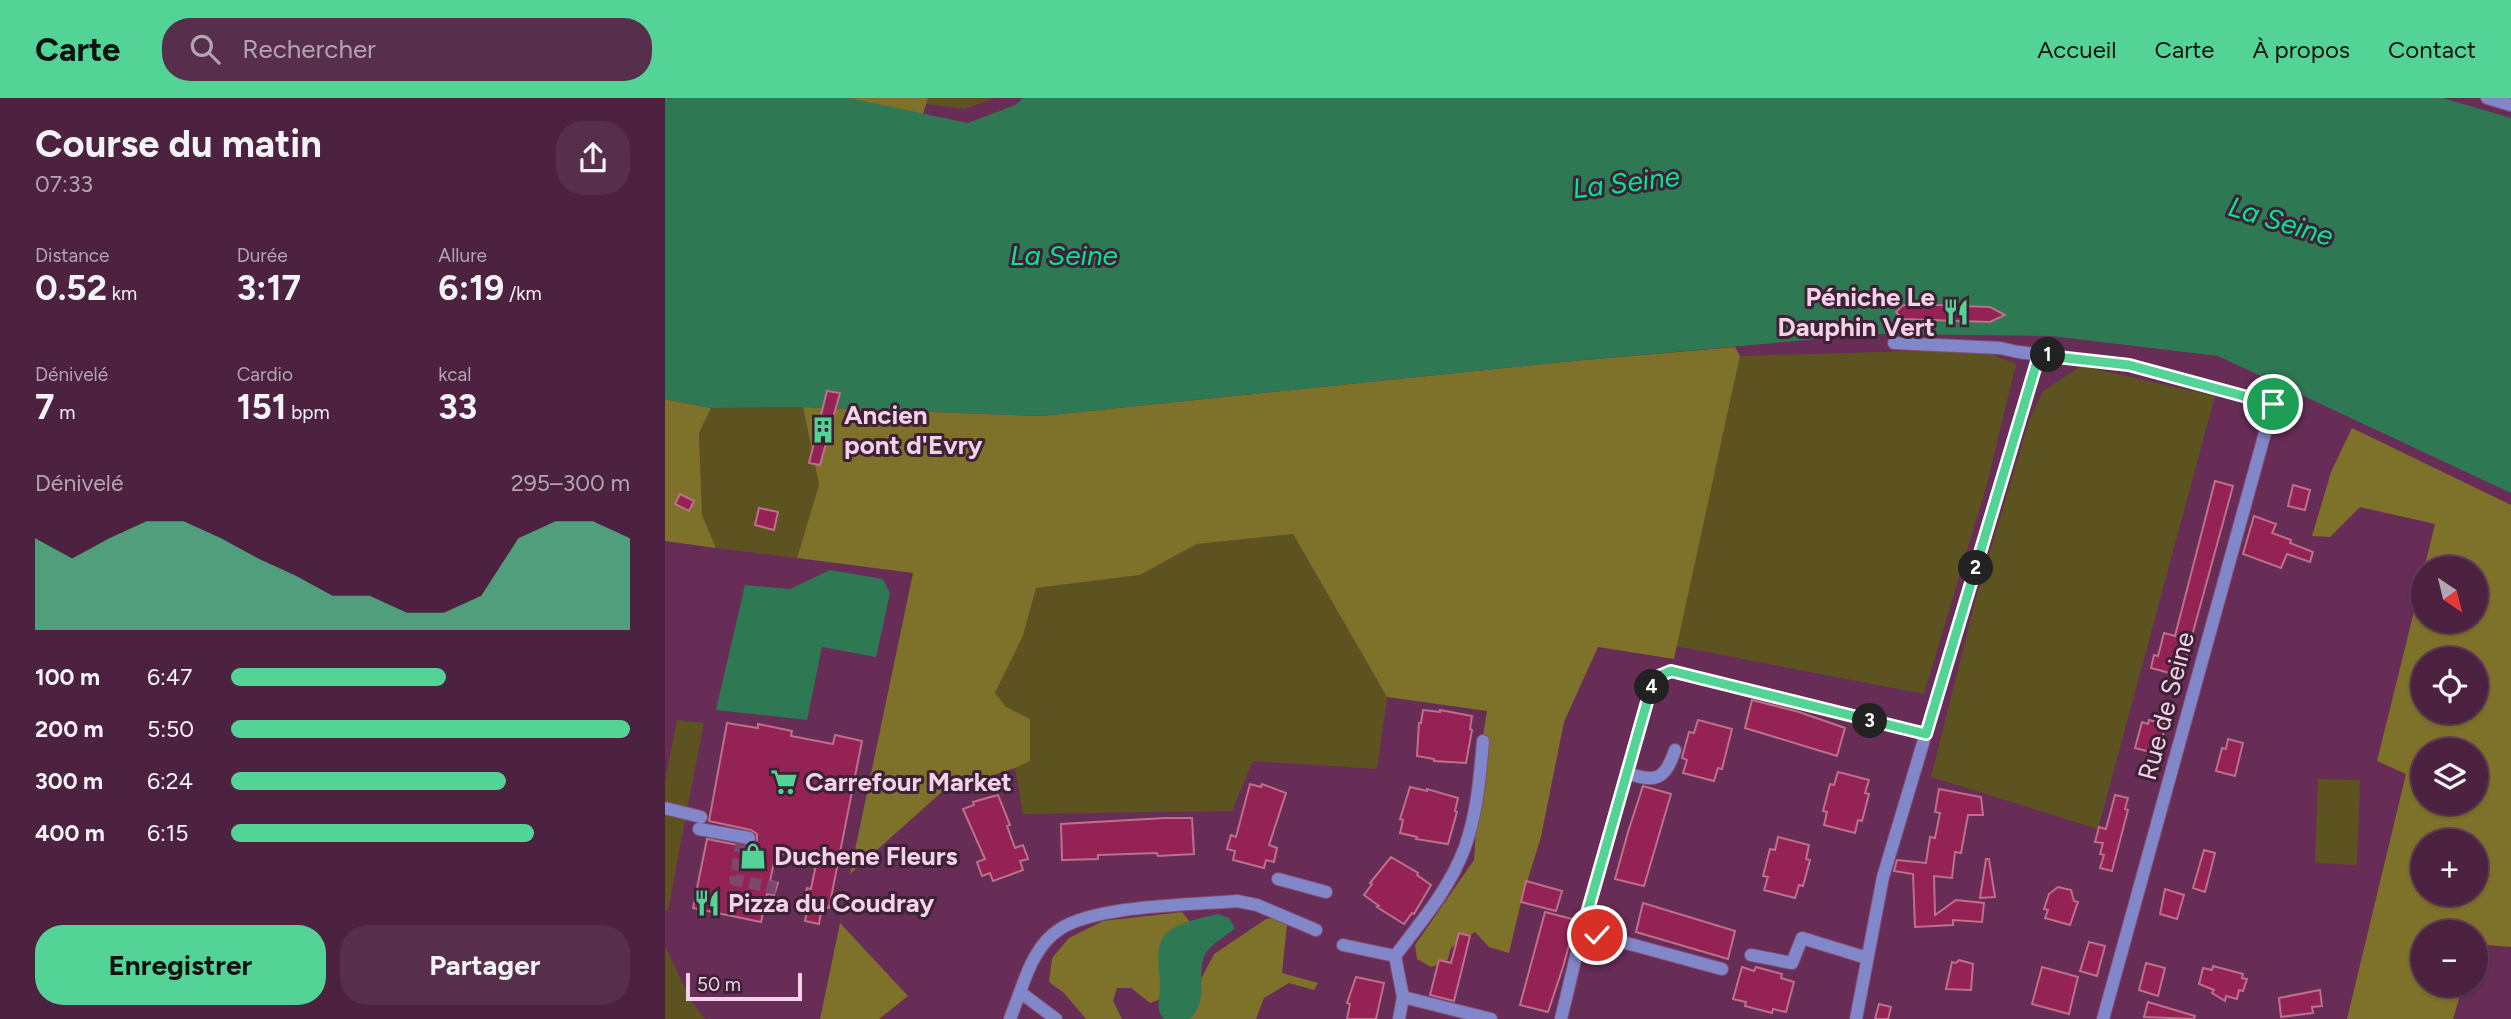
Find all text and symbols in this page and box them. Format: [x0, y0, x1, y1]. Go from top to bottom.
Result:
search box [162, 18, 652, 81]
text: Carte [35, 30, 120, 69]
icon: search [186, 30, 224, 68]
text: Rechercher [242, 33, 376, 65]
text: Accueil [2037, 35, 2117, 64]
text: Carte [2155, 35, 2214, 64]
text: À propos [2252, 35, 2350, 64]
text: Contact [2388, 35, 2476, 64]
text: Course du matin [35, 121, 322, 167]
button: share [556, 121, 630, 195]
water label: La Seine [1570, 159, 1682, 205]
text: 07:33 [35, 170, 93, 198]
water label: La Seine [2224, 189, 2338, 253]
water label: La Seine [1010, 238, 1118, 272]
text: Distance [35, 244, 109, 267]
text: Durée [237, 244, 288, 267]
text: Allure [438, 244, 487, 267]
text: 0.52 [35, 267, 107, 309]
text: 3:17 [237, 267, 301, 309]
text: 6:19 [438, 267, 504, 309]
place label: Péniche Le Dauphin Vert [1778, 281, 1935, 343]
text: km [107, 282, 137, 305]
text: /km [504, 282, 542, 305]
restaurant icon: Péniche Le Dauphin Vert [1941, 297, 1971, 327]
pin: 1 [2031, 338, 2065, 372]
text: 1 [2043, 343, 2052, 366]
text: Dénivelé [35, 363, 108, 386]
text: Cardio [237, 363, 293, 386]
text: kcal [438, 363, 472, 386]
pin [2243, 374, 2303, 434]
icon: arrive [2254, 385, 2292, 423]
text: 7 [35, 386, 54, 428]
text: 151 [237, 386, 287, 428]
text: 33 [438, 386, 477, 428]
place label: Ancien pont d'Evry [844, 399, 983, 461]
text: m [54, 401, 75, 424]
text: bpm [287, 401, 330, 424]
building icon: Ancien pont d'Evry [808, 415, 838, 445]
text: Dénivelé [35, 469, 123, 497]
text: 295–300 m [511, 469, 630, 497]
pin: 2 [1959, 550, 1993, 586]
text: 2 [1970, 556, 1981, 579]
north arrow [2411, 556, 2489, 634]
map controls [2411, 556, 2488, 997]
street label: Rue de Seine [2131, 628, 2201, 784]
button: locate [2411, 647, 2488, 724]
text: 100 m [35, 663, 100, 691]
text: 6:47 [147, 663, 192, 691]
pin: 4 [1635, 670, 1669, 704]
text: 4 [1645, 675, 1658, 698]
pin: 3 [1853, 704, 1887, 738]
text: 3 [1864, 709, 1875, 732]
text: 200 m [35, 715, 104, 743]
text: 5:50 [147, 715, 194, 743]
button: layers [2411, 738, 2488, 815]
place label: Carrefour Market [805, 766, 1012, 798]
text: 300 m [35, 767, 103, 795]
text: 6:24 [147, 767, 193, 795]
supermarket icon: Carrefour Market [769, 767, 799, 797]
text: 400 m [35, 819, 105, 847]
text: 6:15 [147, 819, 189, 847]
button: + [2411, 829, 2488, 906]
place label: Duchene Fleurs [774, 840, 958, 872]
shop icon: Duchene Fleurs [738, 841, 768, 871]
place label: Pizza du Coudray [728, 887, 934, 919]
restaurant icon: Pizza du Coudray [692, 888, 722, 918]
pin [1567, 905, 1627, 965]
icon: check [1578, 916, 1616, 954]
button: − [2411, 920, 2488, 997]
button: Enregistrer [35, 925, 326, 1005]
button: Partager [340, 925, 630, 1005]
scale bar [686, 970, 801, 1002]
text: 50 m [697, 973, 741, 996]

